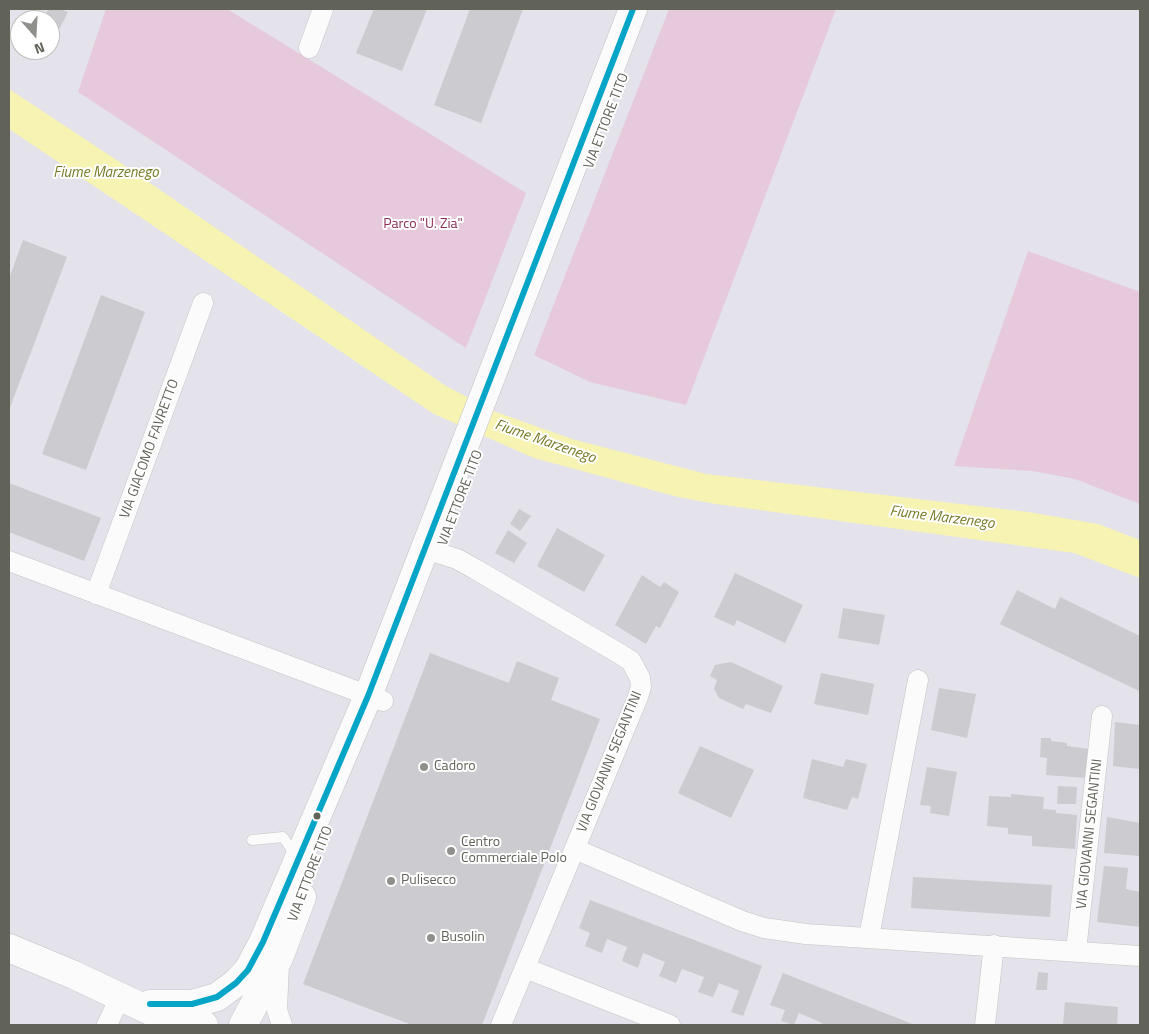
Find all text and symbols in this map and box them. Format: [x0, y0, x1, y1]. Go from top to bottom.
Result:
north arrow [10, 10, 60, 60]
text: N [32, 37, 48, 60]
street label: VIA ETTORE TITO [581, 71, 633, 171]
water label: Fiume Marzenego [53, 164, 159, 182]
park label: Parco "U. Zia" [383, 217, 463, 233]
street label: VIA GIACOMO FAVRETTO [117, 377, 183, 521]
water label: Fiume Marzenego [492, 416, 598, 468]
street label: VIA ETTORE TITO [435, 448, 487, 548]
water label: Fiume Marzenego [889, 503, 995, 533]
street label: VIA GIOVANNI SEGANTINI [574, 689, 646, 835]
street label: VIA GIOVANNI SEGANTINI [1074, 758, 1106, 910]
place label: Cadoro [434, 759, 476, 775]
marker: Cadoro [418, 761, 430, 773]
unlabelled marker [312, 811, 322, 821]
street label: VIA ETTORE TITO [285, 824, 337, 924]
place label: Centro Commerciale Polo [461, 835, 567, 868]
marker: Centro Commerciale Polo [445, 845, 457, 857]
place label: Pulisecco [401, 873, 456, 889]
marker: Pulisecco [385, 875, 397, 887]
place label: Busolin [441, 930, 485, 946]
marker: Busolin [425, 932, 437, 944]

